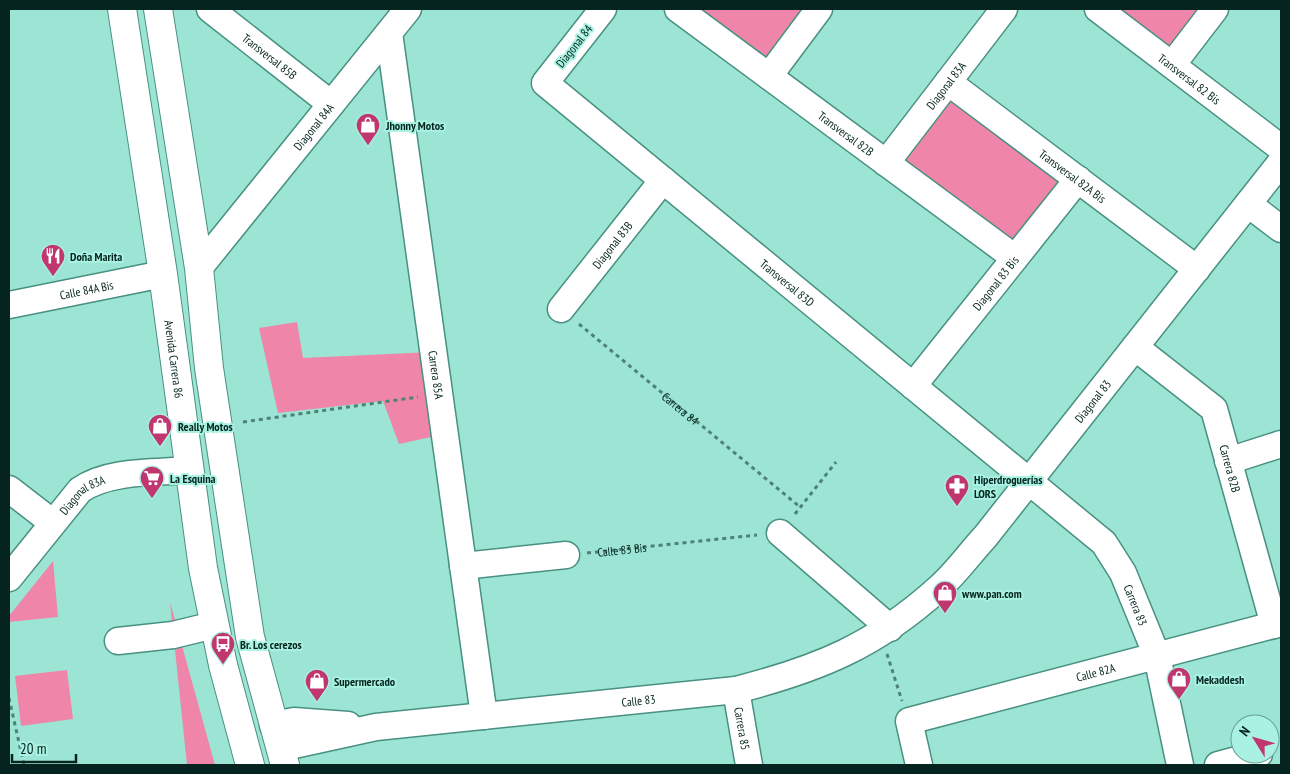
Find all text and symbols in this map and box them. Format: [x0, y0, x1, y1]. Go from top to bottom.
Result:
street label: Diagonal 84 [553, 21, 596, 70]
street label: Transversal 85B [239, 30, 300, 82]
street label: Transversal 82 Bis [1155, 50, 1224, 107]
street label: Diagonal 83A [923, 58, 969, 112]
street label: Diagonal 84A [290, 100, 337, 153]
street label: Transversal 82B [815, 108, 877, 159]
shop icon: Jhonny Motos [355, 112, 381, 146]
place label: Jhonny Motos [385, 118, 444, 133]
street label: Transversal 82A Bis [1036, 146, 1109, 206]
street label: Diagonal 83B [589, 218, 635, 271]
restaurant icon: Doña Marita [40, 243, 66, 277]
place label: Doña Marita [70, 249, 122, 264]
street label: Diagonal 83 Bis [969, 253, 1021, 313]
street label: Transversal 83D [757, 256, 818, 309]
street label: Calle 84A Bis [58, 277, 115, 302]
street label: Avenida Carrera 86 [162, 319, 187, 399]
street label: Carrera 85A [426, 349, 447, 400]
street label: Diagonal 83 [1071, 377, 1114, 425]
street label: Carrera 84 [659, 389, 703, 428]
shop icon: Really Motos [147, 413, 173, 447]
place label: Really Motos [178, 419, 233, 434]
street label: Carrera 82B [1217, 443, 1244, 494]
supermarket icon: La Esquina [139, 465, 165, 499]
place label: La Esquina [170, 471, 216, 486]
street label: Diagonal 83A [56, 472, 107, 517]
place label: Hiperdroguerías LORS [974, 472, 1043, 501]
pharmacy icon: Hiperdroguerías LORS [944, 473, 970, 507]
street label: Calle 83 Bis [597, 539, 647, 559]
shop icon: www.pan.com [932, 580, 958, 614]
street label: Carrera 83 [1121, 582, 1151, 628]
place label: www.pan.com [961, 586, 1022, 601]
bus stop icon: Br. Los cerezos [210, 631, 236, 665]
place label: Br. Los cerezos [240, 637, 302, 652]
street label: Calle 82A [1074, 659, 1117, 684]
shop icon: Mekaddesh [1166, 666, 1192, 700]
shop icon: Supermercado [304, 668, 330, 702]
place label: Mekaddesh [1196, 672, 1244, 687]
place label: Supermercado [334, 674, 396, 689]
street label: Calle 83 [621, 691, 656, 709]
street label: Carrera 85 [732, 706, 754, 751]
north arrow [1230, 714, 1280, 764]
text: N [1235, 723, 1254, 740]
scale bar [12, 732, 76, 764]
text: 20 m [20, 739, 46, 758]

